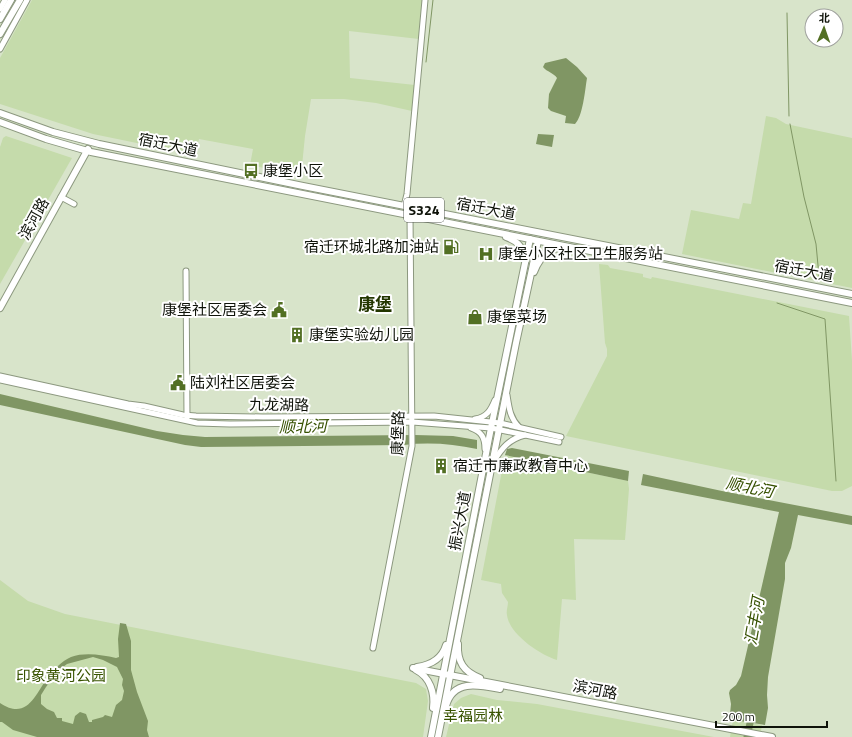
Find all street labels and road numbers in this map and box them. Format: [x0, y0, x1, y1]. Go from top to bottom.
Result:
street label: 宿迁大道 [136, 127, 200, 162]
street label: 宿迁大道 [454, 191, 518, 226]
street label: 滨河路 [13, 193, 55, 244]
road number: S324 [404, 198, 444, 222]
street label: 宿迁大道 [772, 253, 836, 288]
street label: 九龙湖路 [249, 392, 309, 417]
street label: 康堡路 [385, 410, 410, 456]
street label: 振兴大道 [442, 489, 477, 553]
street label: 滨河路 [571, 674, 619, 705]

